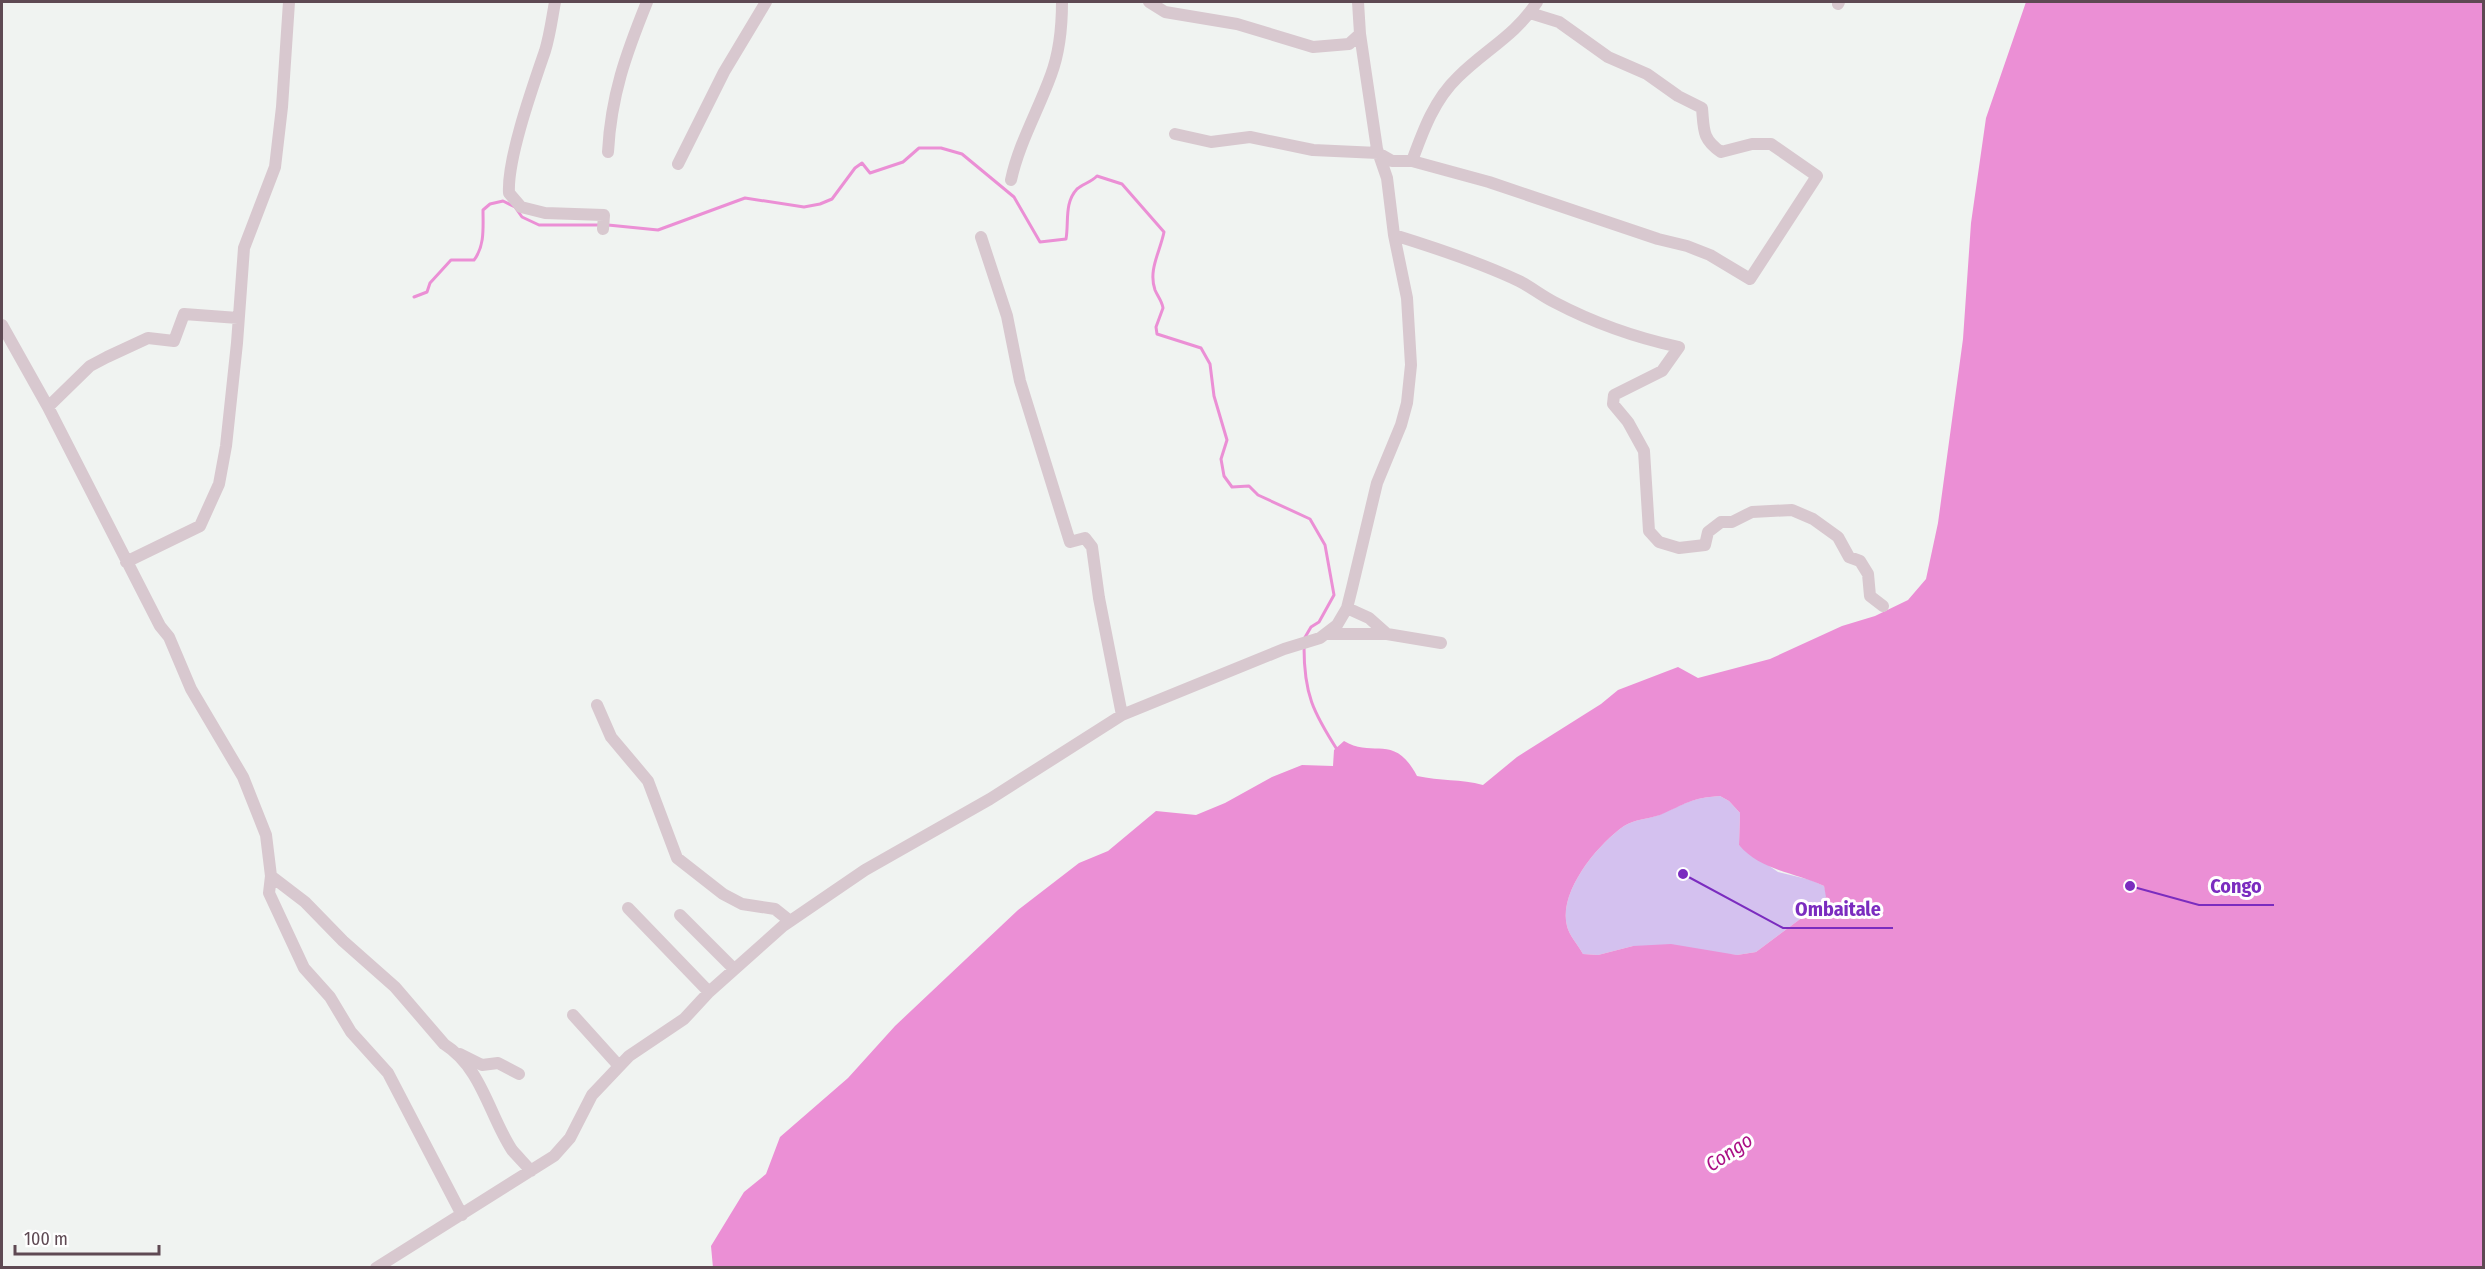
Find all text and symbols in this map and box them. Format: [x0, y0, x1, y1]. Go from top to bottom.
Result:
callout: Congo [2199, 867, 2274, 905]
text: Congo [2210, 874, 2262, 898]
callout: Ombaitale [1783, 890, 1893, 928]
text: Ombaitale [1795, 897, 1881, 921]
water label: Congo [1701, 1128, 1757, 1176]
scale bar [15, 1218, 159, 1256]
text: 100 m [24, 1228, 68, 1250]

